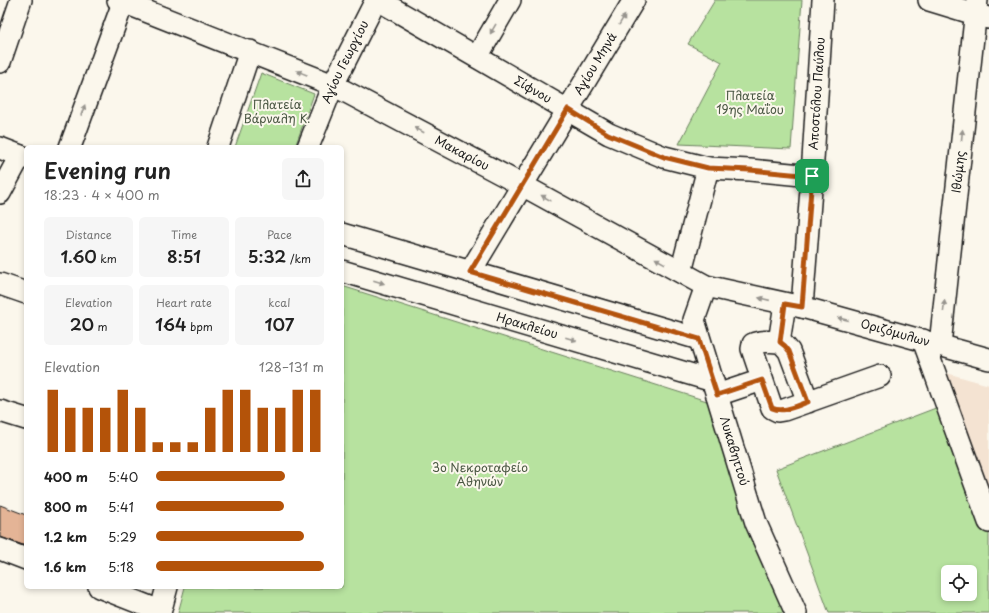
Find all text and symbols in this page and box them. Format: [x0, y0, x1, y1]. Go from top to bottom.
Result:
one-way arrow [618, 14, 625, 26]
street label: Αγίου Γεωργίου [317, 17, 372, 106]
one-way arrow [490, 23, 497, 34]
street label: Αγίου Μηνά [569, 29, 621, 98]
street label: Αποστόλου Παύλου [804, 36, 829, 150]
one-way arrow [296, 69, 308, 75]
street label: Σίφνου [511, 71, 555, 107]
park label: Πλατεία 19ης Μαΐου [716, 86, 784, 118]
park label: Πλατεία Βάρναλη Κ. [243, 95, 311, 127]
one-way arrow [81, 104, 87, 116]
one-way arrow [413, 127, 424, 134]
one-way arrow [959, 129, 966, 141]
street label: Μακαρίου [432, 130, 493, 174]
street label: Ιθώμης [946, 150, 969, 194]
text: Evening run [44, 153, 171, 186]
button: share [282, 158, 324, 200]
pin [795, 159, 829, 193]
icon: arrive [801, 165, 823, 187]
text: 18:23 · 4 × 400 m [44, 185, 160, 204]
one-way arrow [540, 195, 551, 202]
text: Distance [66, 226, 112, 243]
text: Time [171, 226, 197, 243]
text: Pace [267, 226, 292, 243]
text: 1.60 [60, 243, 97, 269]
text: 8:51 [167, 243, 201, 269]
text: 5:32 [248, 243, 286, 269]
text: km [97, 250, 117, 267]
text: /km [286, 250, 311, 267]
one-way arrow [654, 257, 665, 264]
one-way arrow [374, 279, 386, 285]
text: Elevation [65, 294, 112, 311]
text: Heart rate [156, 294, 212, 311]
text: kcal [268, 294, 290, 311]
one-way arrow [758, 295, 770, 301]
one-way arrow [941, 300, 947, 312]
street label: Ηρακλείου [494, 307, 560, 343]
text: 20 [70, 311, 94, 337]
text: 164 [155, 311, 186, 337]
text: 107 [264, 311, 294, 337]
street label: Οριζόμυλων [859, 314, 932, 350]
one-way arrow [837, 316, 849, 322]
text: m [94, 318, 108, 335]
text: bpm [186, 318, 213, 335]
one-way arrow [565, 336, 577, 342]
text: Elevation [44, 357, 100, 376]
text: 128–131 m [259, 357, 324, 376]
street label: Λυκαβηττού [716, 414, 754, 488]
park label: 3ο Νεκροταφείο Αθηνών [432, 458, 528, 490]
text: 400 m [44, 467, 88, 486]
text: 5:40 [108, 467, 138, 486]
text: 800 m [44, 497, 87, 516]
text: 5:41 [108, 497, 134, 516]
text: 1.2 km [44, 527, 87, 546]
text: 5:29 [108, 527, 137, 546]
text: 1.6 km [44, 557, 86, 576]
text: 5:18 [108, 557, 134, 576]
map controls [941, 565, 977, 601]
button: locate [941, 565, 977, 601]

